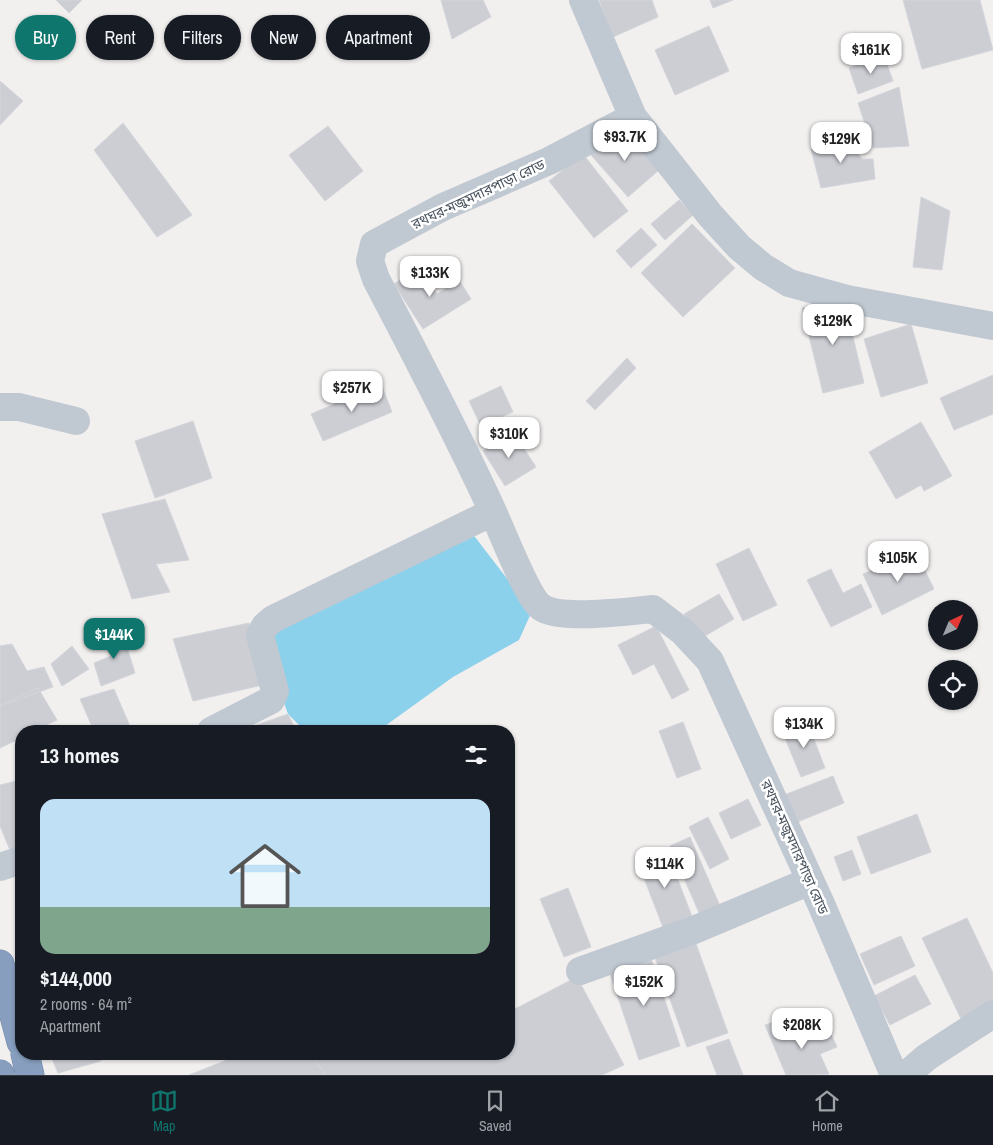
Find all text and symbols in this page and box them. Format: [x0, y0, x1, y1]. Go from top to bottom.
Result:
chip: Buy [15, 15, 76, 60]
chip: Rent [86, 15, 154, 60]
chip: Filters [164, 15, 241, 60]
chip: New [251, 15, 316, 60]
chip: Apartment [326, 15, 430, 60]
pin: $161K [836, 32, 906, 75]
text: $161K [852, 38, 890, 60]
pin: $93.7K [584, 120, 666, 162]
pin: $129K [806, 121, 876, 164]
text: $93.7K [604, 125, 646, 147]
text: $129K [822, 127, 860, 149]
street label: রথঘর-মজুমদারপাড়া রোড [408, 155, 548, 233]
pin: $133K [395, 256, 465, 298]
text: $133K [411, 261, 449, 283]
pin: $129K [798, 304, 868, 346]
text: $129K [814, 309, 852, 331]
pin: $257K [317, 370, 387, 413]
text: $257K [333, 376, 371, 398]
pin: $310K [474, 416, 544, 459]
text: $310K [490, 422, 528, 444]
pin: $105K [863, 540, 933, 583]
text: $105K [879, 546, 917, 568]
north arrow [928, 600, 978, 650]
map controls [928, 600, 978, 710]
pin: $144K [79, 618, 149, 660]
text: $144K [95, 623, 133, 645]
button: locate [928, 660, 978, 710]
pin: $134K [769, 706, 839, 749]
text: $134K [785, 712, 823, 734]
text: 13 homes [40, 741, 119, 770]
icon: filters [462, 741, 490, 769]
street label: রথঘর-মজুমদারপাড়া রোড [757, 776, 833, 918]
icon: home [220, 831, 310, 921]
pin: $114K [630, 846, 700, 889]
text: $114K [646, 852, 684, 874]
text: $144,000 [40, 964, 112, 993]
pin: $152K [609, 964, 679, 1007]
text: $152K [625, 970, 663, 992]
text: 2 rooms · 64 m² [40, 993, 132, 1015]
pin: $208K [767, 1008, 837, 1050]
text: $208K [783, 1013, 821, 1035]
text: Apartment [40, 1015, 101, 1037]
tab: Map [150, 1087, 178, 1135]
tab: Saved [479, 1087, 511, 1135]
tab: Home [812, 1087, 843, 1135]

